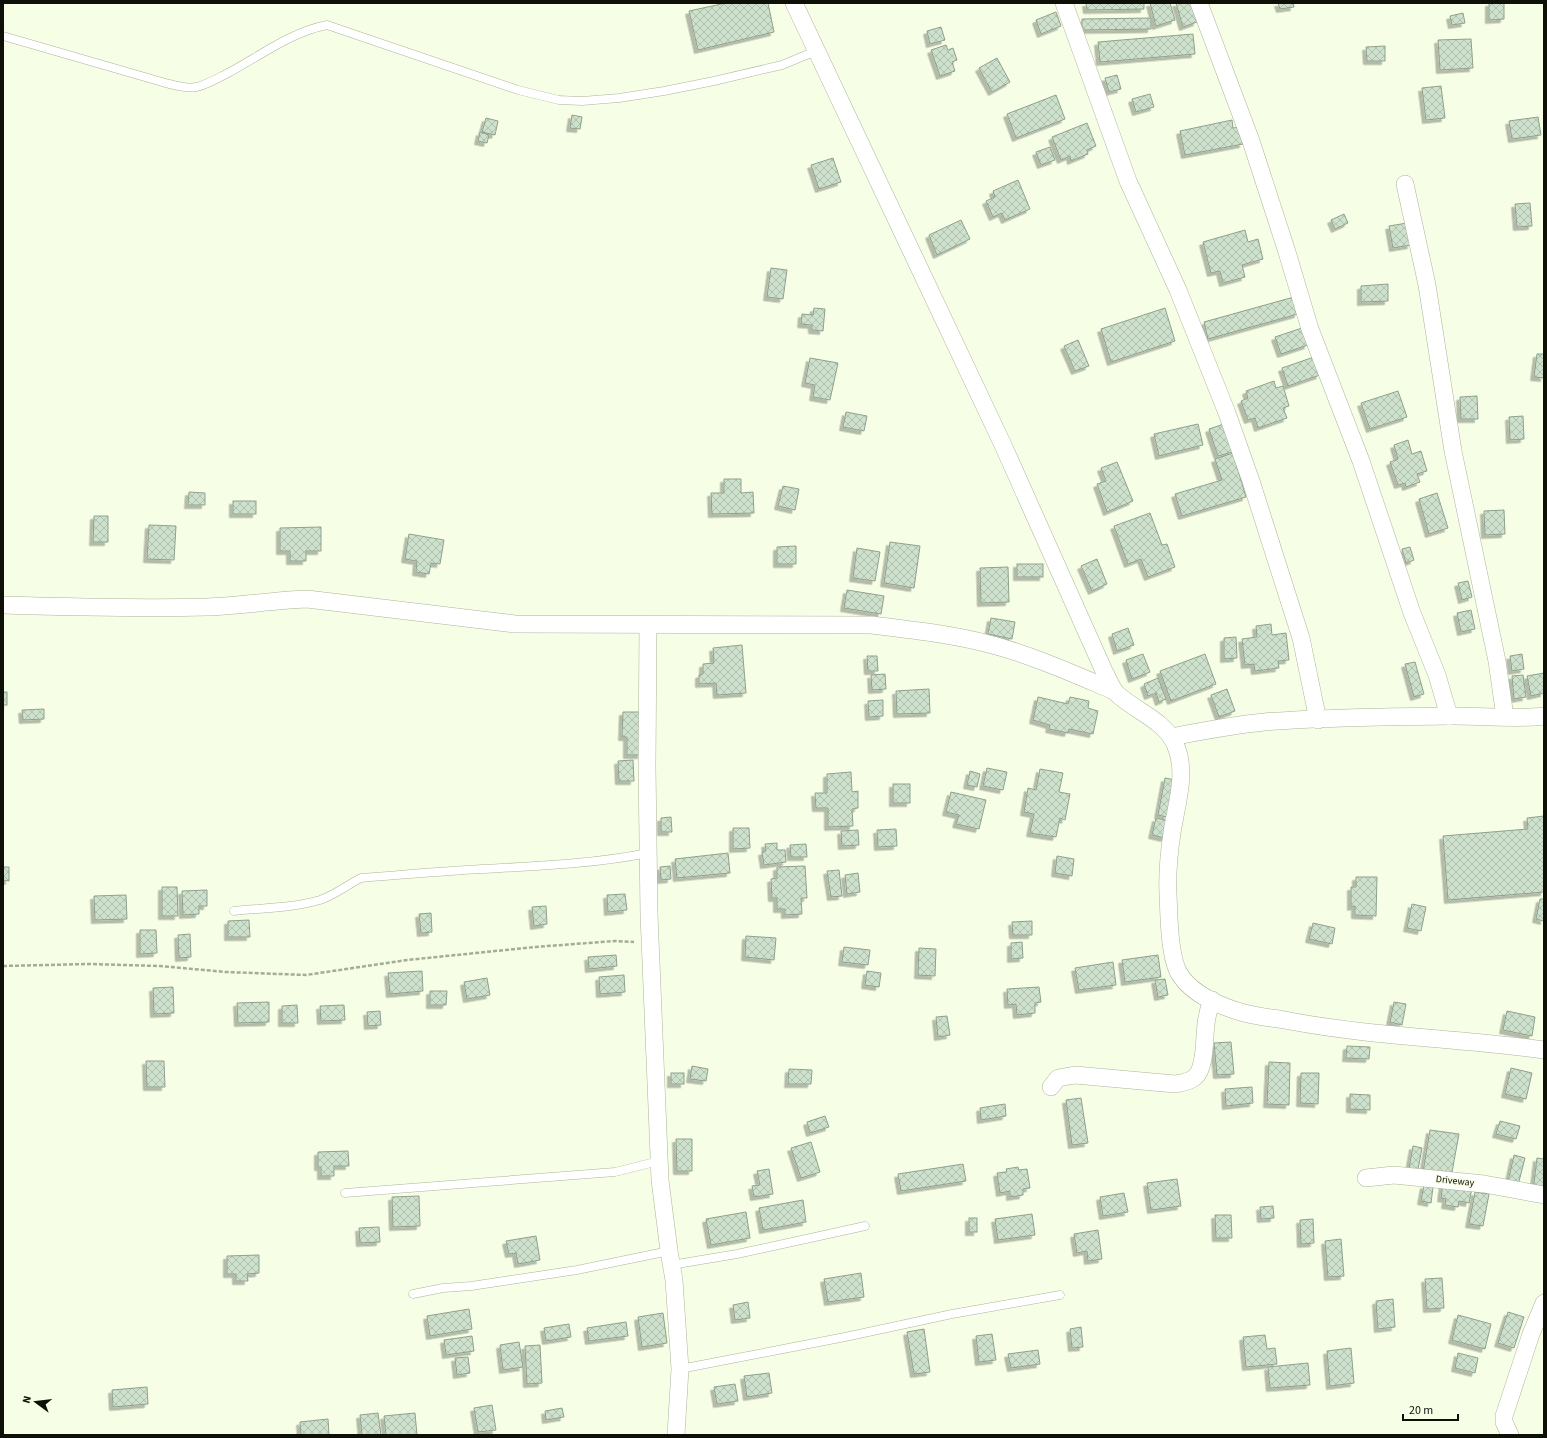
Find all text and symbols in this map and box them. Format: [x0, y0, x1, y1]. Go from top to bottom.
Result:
street label: Driveway [1435, 1172, 1475, 1190]
north arrow [16, 1382, 56, 1422]
text: N [19, 1394, 35, 1405]
scale bar [1403, 1396, 1458, 1422]
text: 20 m [1409, 1402, 1433, 1419]

